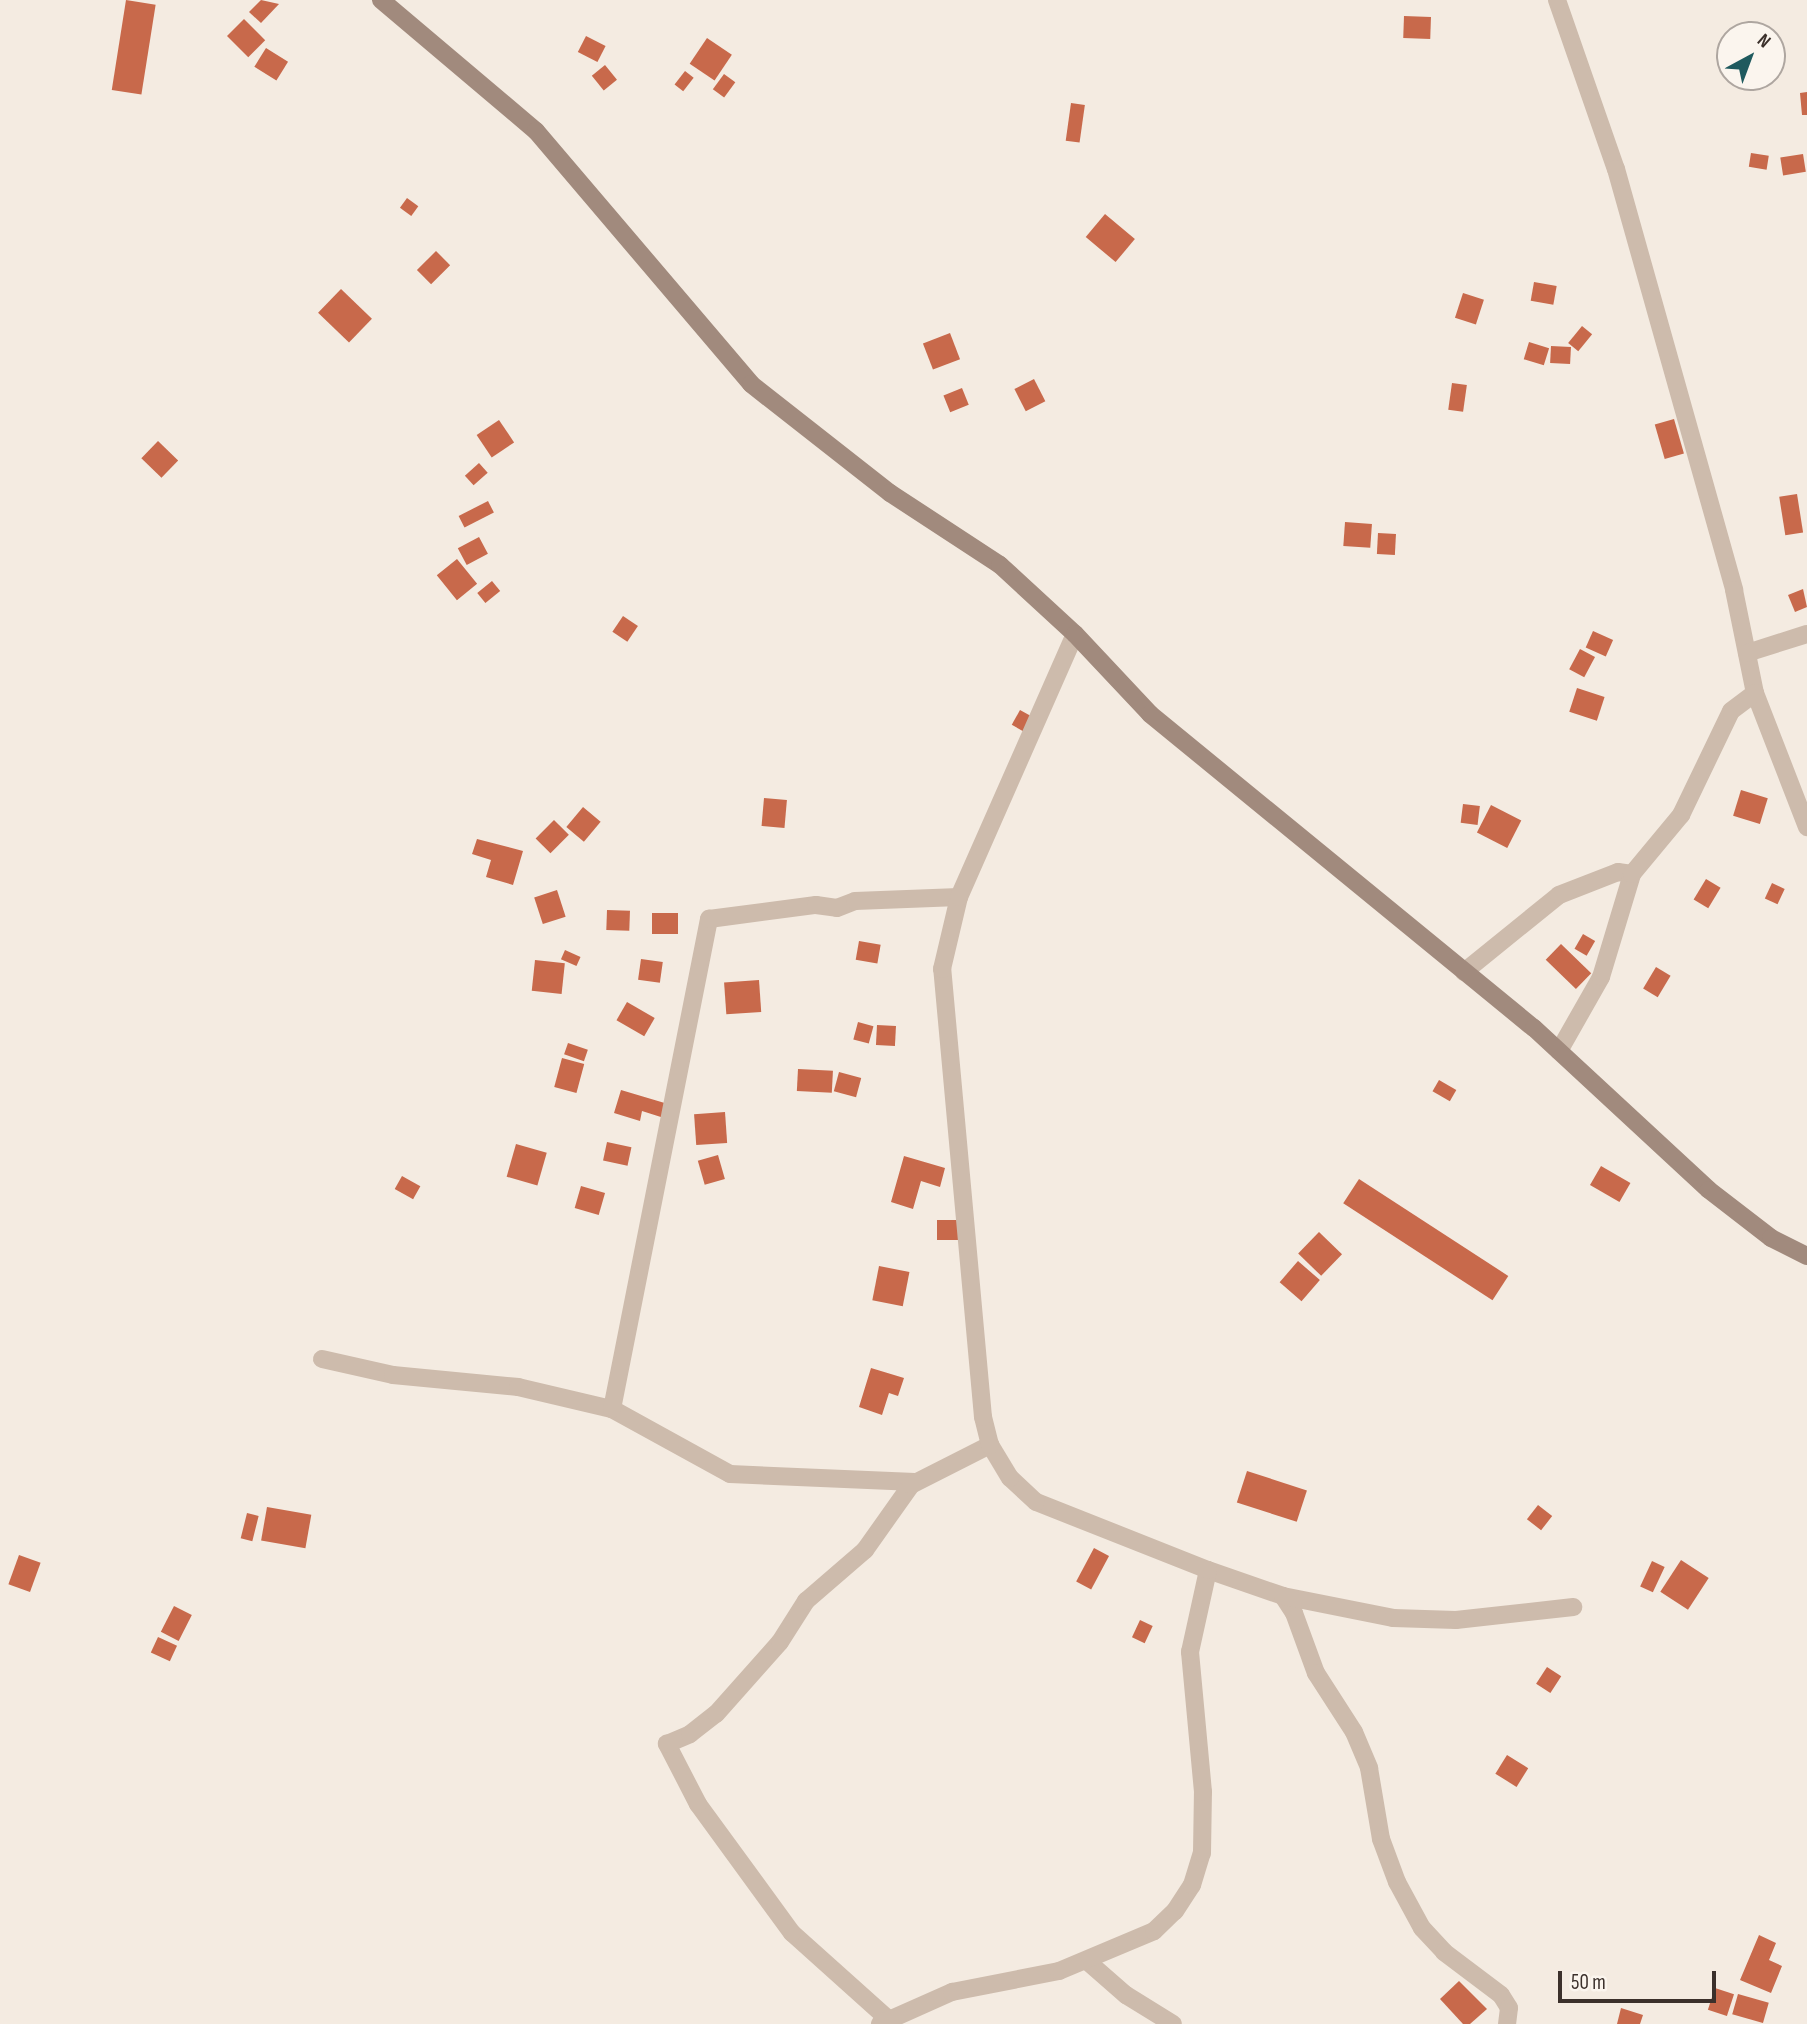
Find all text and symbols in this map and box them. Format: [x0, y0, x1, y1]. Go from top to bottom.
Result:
north arrow [1716, 21, 1786, 91]
text: N [1752, 29, 1775, 53]
scale bar [1562, 1958, 1720, 2002]
text: 50 m [1571, 1970, 1606, 1995]

